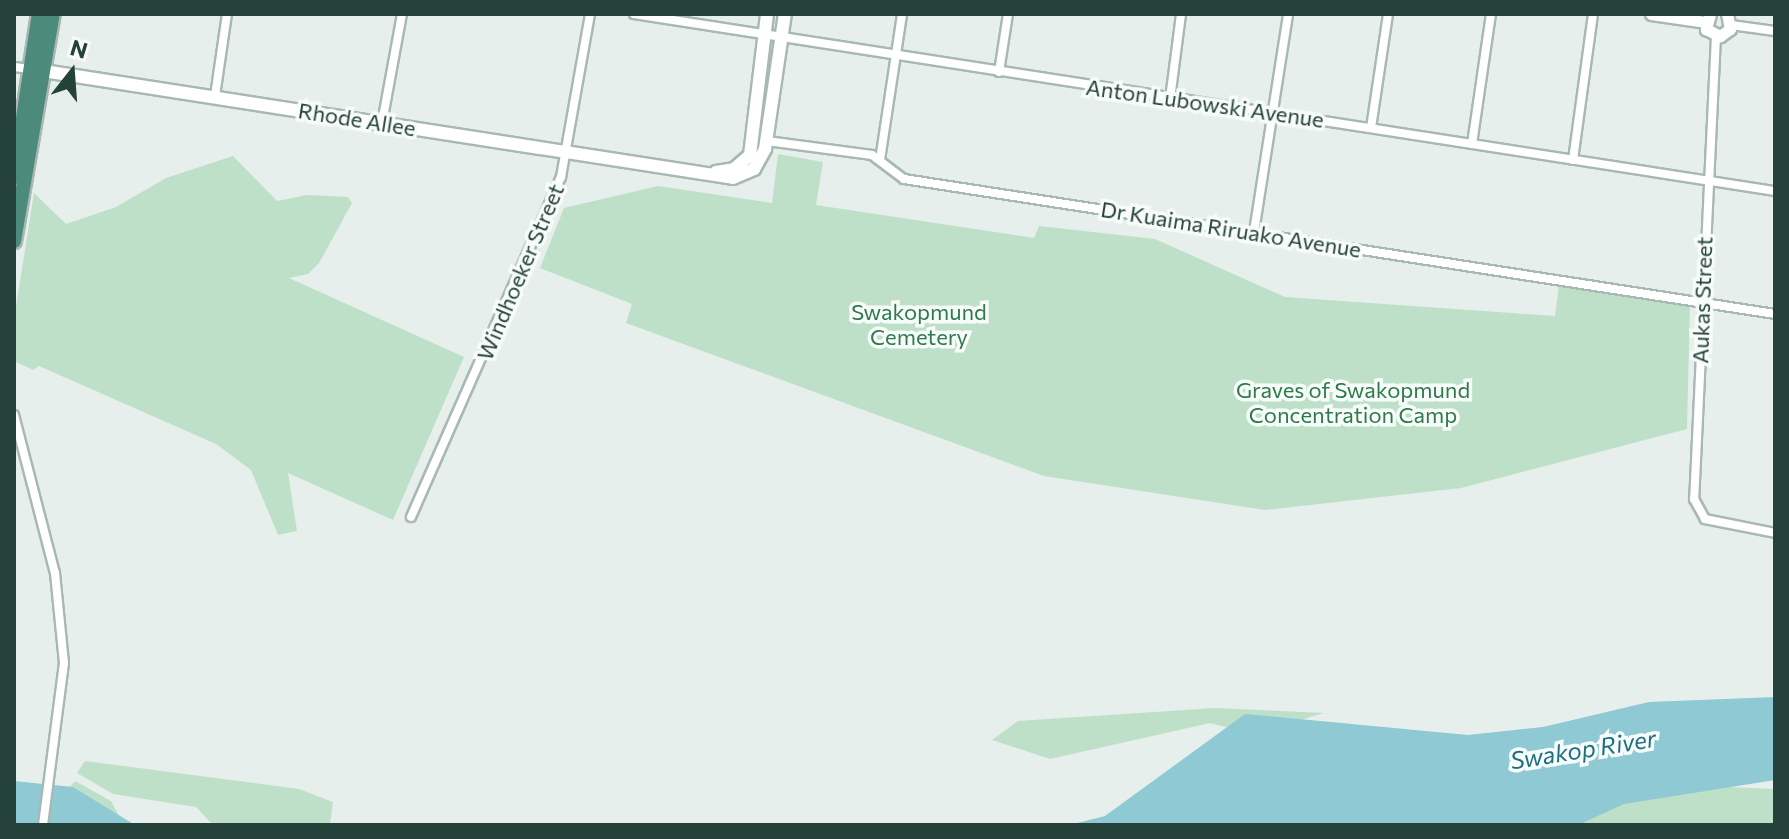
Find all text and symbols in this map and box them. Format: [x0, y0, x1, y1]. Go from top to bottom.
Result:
north arrow [32, 32, 112, 112]
text: N [67, 33, 91, 64]
street label: Anton Lubowski Avenue [1084, 73, 1326, 133]
street label: Rhode Allee [296, 97, 418, 141]
street label: Windhoeker Street [471, 180, 569, 364]
street label: Dr Kuaima Riruako Avenue [1099, 195, 1363, 263]
street label: Aukas Street [1687, 236, 1717, 364]
park label: Swakopmund Cemetery [851, 298, 987, 350]
park label: Graves of Swakopmund Concentration Camp [1236, 376, 1470, 428]
water label: Swakop River [1508, 723, 1658, 775]

